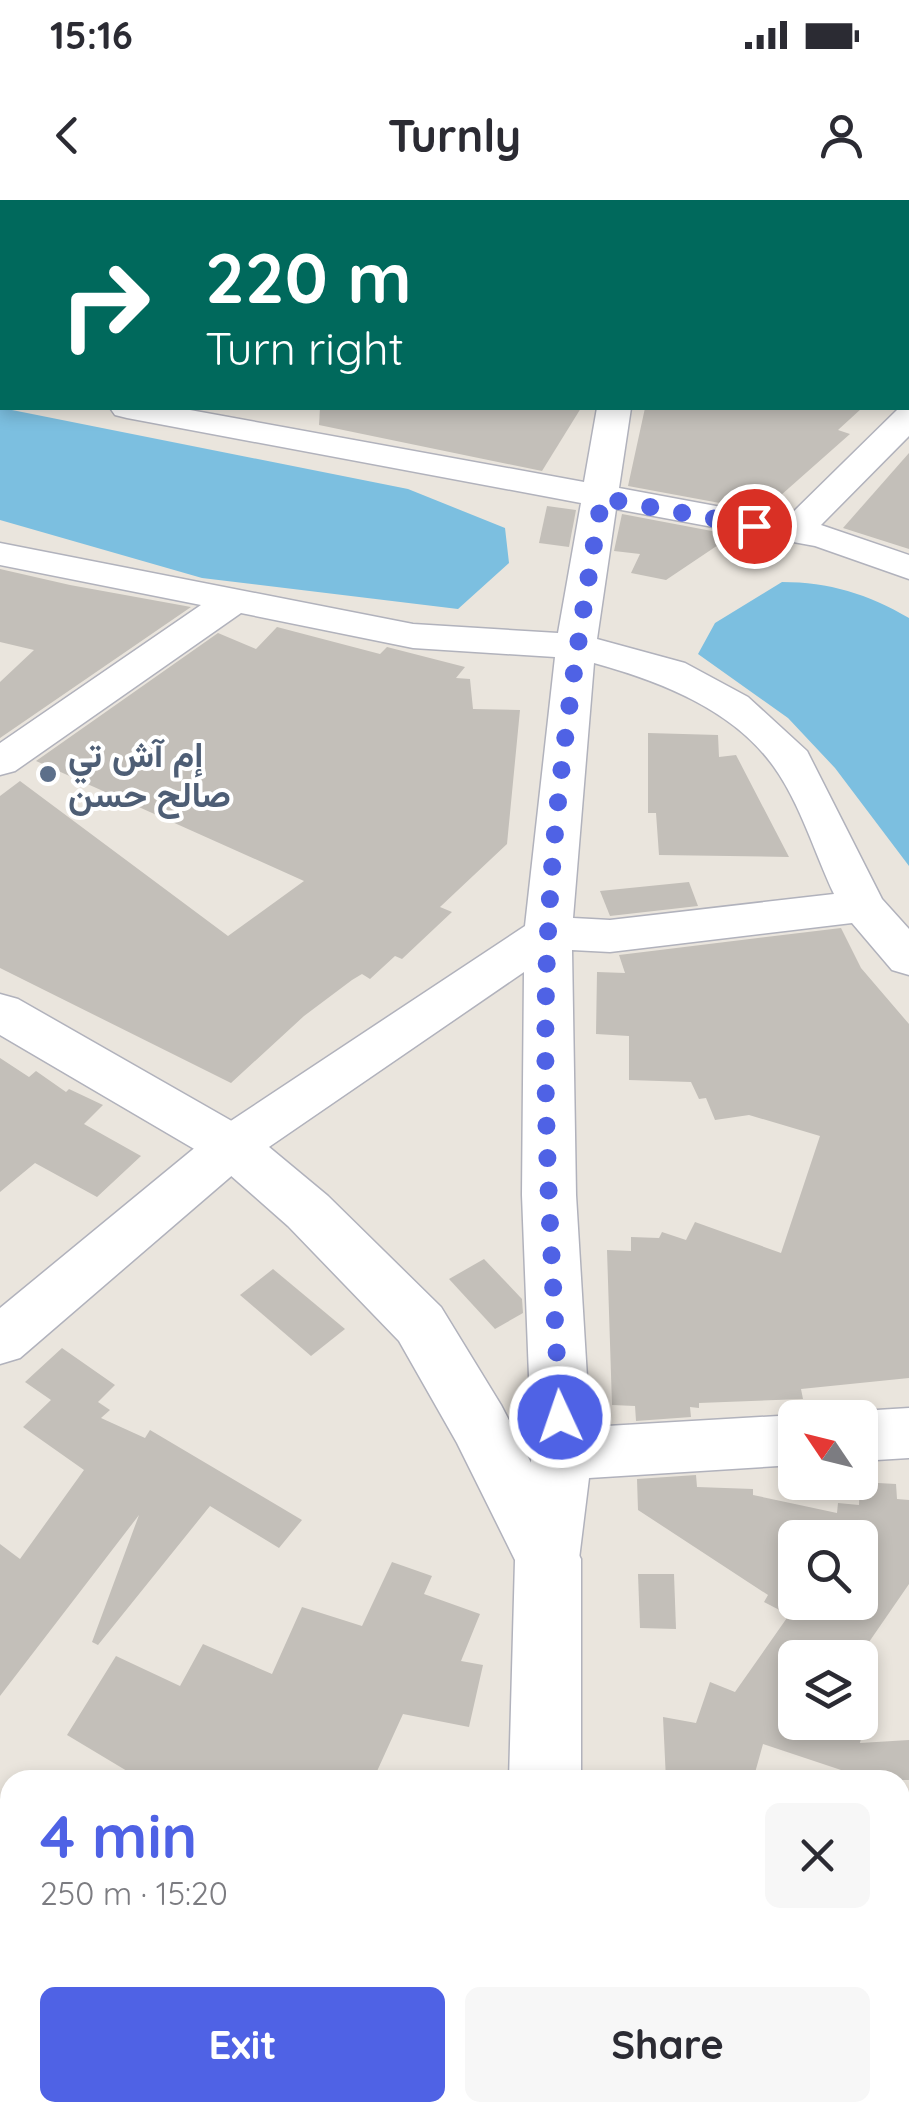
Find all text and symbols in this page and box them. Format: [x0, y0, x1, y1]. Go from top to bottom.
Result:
text: 15:16 [50, 11, 133, 59]
text: Turnly [388, 107, 521, 163]
icon: back [40, 108, 95, 163]
icon: person [814, 108, 869, 163]
text: 220 m [205, 233, 412, 321]
icon: right [40, 240, 170, 370]
text: Turn right [205, 320, 404, 376]
pin [712, 484, 797, 569]
icon: arrive [727, 499, 782, 554]
place label: إم آش تي صالح حسن [68, 732, 231, 819]
marker: إم آش تي صالح حسن [37, 763, 59, 785]
position arrow [508, 1365, 612, 1469]
north arrow [778, 1400, 878, 1500]
map controls [778, 1400, 878, 1740]
button: search [778, 1520, 878, 1620]
button: layers [778, 1640, 878, 1740]
text: 4 min [40, 1798, 197, 1873]
button: close [765, 1803, 870, 1908]
text: 250 m · 15:20 [40, 1873, 228, 1913]
button: Exit [40, 1987, 445, 2102]
button: Share [465, 1987, 870, 2102]

